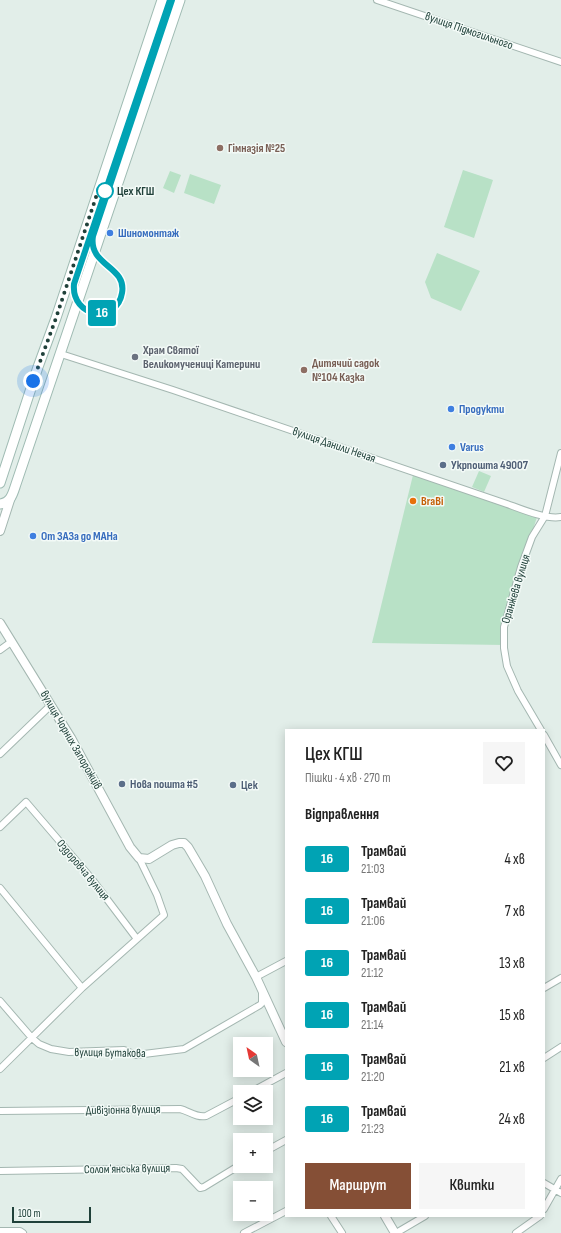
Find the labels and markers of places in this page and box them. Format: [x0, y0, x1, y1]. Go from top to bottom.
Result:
place label: Гімназія №25 [228, 141, 285, 156]
marker: Гімназія №25 [215, 143, 225, 153]
marker: Цех КГШ [96, 182, 114, 200]
place label: Цех КГШ [117, 184, 154, 199]
place label: Шиномонтаж [118, 226, 180, 241]
marker: Шиномонтаж [105, 228, 115, 238]
place label: Храм Святої Великомучениці Катерини [142, 343, 260, 372]
marker: Храм Святої Великомучениці Катерини [130, 352, 140, 362]
place label: Дитячий садок №104 Казка [312, 356, 380, 385]
marker: Дитячий садок №104 Казка [299, 365, 309, 375]
place label: Продукти [459, 402, 504, 417]
marker: Продукти [446, 404, 456, 414]
place label: Varus [460, 440, 484, 455]
marker: Varus [447, 442, 457, 452]
place label: Укрпошта 49007 [451, 458, 529, 473]
marker: Укрпошта 49007 [438, 460, 448, 470]
place label: BraBi [421, 494, 443, 509]
marker: BraBi [408, 496, 418, 506]
place label: От ЗАЗа до МАНа [41, 529, 118, 544]
marker: От ЗАЗа до МАНа [28, 531, 38, 541]
place label: Нова пошта #5 [130, 777, 198, 792]
place label: Цек [241, 778, 259, 793]
marker: Нова пошта #5 [117, 779, 127, 789]
marker: Цек [228, 780, 238, 790]

